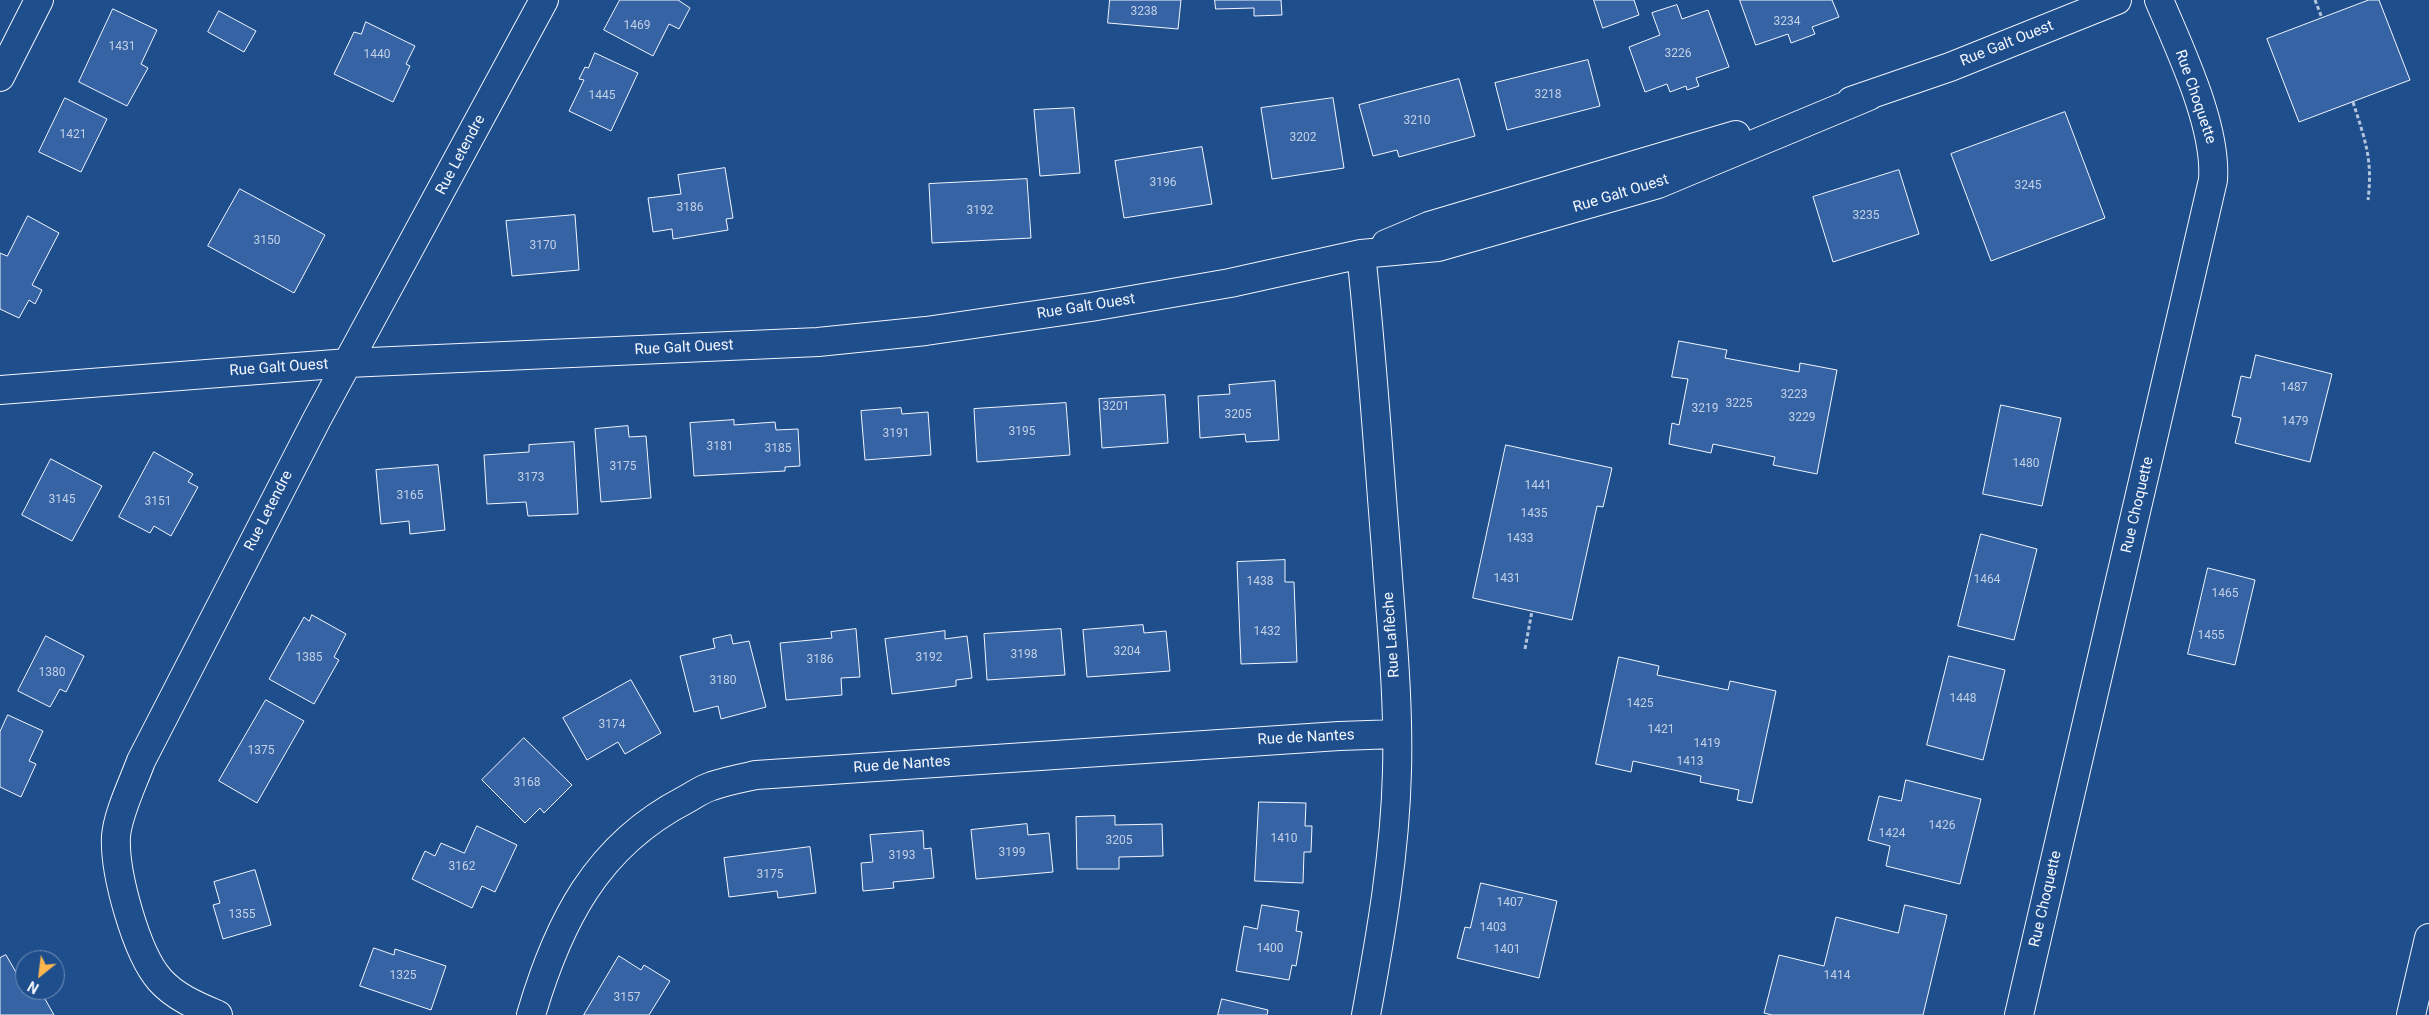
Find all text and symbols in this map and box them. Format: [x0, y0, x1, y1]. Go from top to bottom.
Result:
house number: 3238 [1131, 5, 1157, 19]
house number: 3234 [1774, 15, 1800, 29]
street label: Rue Galt Ouest [1958, 17, 2056, 71]
house number: 1469 [624, 19, 650, 33]
house number: 1431 [109, 40, 135, 54]
house number: 3226 [1665, 47, 1691, 61]
house number: 1440 [364, 48, 390, 62]
street label: Rue Choquette [2170, 48, 2220, 146]
house number: 3218 [1535, 88, 1561, 102]
house number: 1445 [589, 89, 615, 103]
street label: Rue Letendre [432, 112, 490, 198]
house number: 3210 [1404, 114, 1430, 128]
house number: 1421 [60, 128, 86, 142]
house number: 3202 [1290, 131, 1316, 145]
street label: Rue Galt Ouest [1571, 171, 1671, 217]
house number: 3196 [1150, 176, 1176, 190]
house number: 3245 [2015, 179, 2041, 193]
house number: 3186 [677, 201, 703, 215]
house number: 3192 [967, 204, 993, 218]
house number: 3235 [1853, 209, 1879, 223]
house number: 3150 [254, 234, 280, 248]
house number: 3170 [530, 239, 556, 253]
street label: Rue Galt Ouest [1036, 290, 1136, 324]
street label: Rue Galt Ouest [634, 336, 734, 360]
street label: Rue Galt Ouest [229, 356, 329, 380]
house number: 1487 [2281, 381, 2307, 395]
house number: 3223 [1781, 388, 1807, 402]
house number: 3225 [1726, 397, 1752, 411]
house number: 3201 [1103, 400, 1129, 414]
house number: 3219 [1692, 402, 1718, 416]
house number: 3205 [1225, 408, 1251, 422]
house number: 3229 [1789, 411, 1815, 425]
house number: 1479 [2282, 415, 2308, 429]
house number: 3195 [1009, 425, 1035, 439]
house number: 3191 [883, 427, 909, 441]
house number: 3181 [707, 440, 733, 454]
house number: 3185 [765, 442, 791, 456]
street label: Rue Choquette [2118, 455, 2158, 555]
house number: 1480 [2013, 457, 2039, 471]
house number: 3175 [610, 460, 636, 474]
street label: Rue Letendre [241, 468, 297, 554]
house number: 3173 [518, 471, 544, 485]
house number: 1441 [1525, 479, 1551, 493]
house number: 3165 [397, 489, 423, 503]
house number: 3145 [49, 493, 75, 507]
house number: 3151 [145, 495, 171, 509]
house number: 1435 [1521, 507, 1547, 521]
house number: 1433 [1507, 532, 1533, 546]
house number: 1431 [1494, 572, 1520, 586]
house number: 1464 [1974, 573, 2000, 587]
house number: 1438 [1247, 575, 1273, 589]
house number: 1465 [2212, 587, 2238, 601]
street label: Rue Laflèche [1380, 591, 1404, 679]
house number: 1432 [1254, 625, 1280, 639]
house number: 1455 [2198, 629, 2224, 643]
house number: 3204 [1114, 645, 1140, 659]
house number: 3198 [1011, 648, 1037, 662]
house number: 1385 [296, 651, 322, 665]
house number: 3192 [916, 651, 942, 665]
house number: 3186 [807, 653, 833, 667]
house number: 1380 [39, 666, 65, 680]
house number: 3180 [710, 674, 736, 688]
house number: 1448 [1950, 692, 1976, 706]
house number: 1425 [1627, 697, 1653, 711]
house number: 3174 [599, 718, 625, 732]
house number: 1421 [1648, 723, 1674, 737]
street label: Rue de Nantes [1257, 726, 1355, 750]
house number: 1419 [1694, 737, 1720, 751]
house number: 1375 [248, 744, 274, 758]
street label: Rue de Nantes [853, 753, 951, 777]
house number: 1413 [1677, 755, 1703, 769]
house number: 3168 [514, 776, 540, 790]
house number: 1426 [1929, 819, 1955, 833]
house number: 1424 [1879, 827, 1905, 841]
house number: 1410 [1271, 832, 1297, 846]
house number: 3205 [1106, 834, 1132, 848]
house number: 3199 [999, 846, 1025, 860]
house number: 3193 [889, 849, 915, 863]
street label: Rue Choquette [2026, 849, 2066, 949]
house number: 3162 [449, 860, 475, 874]
house number: 3175 [757, 868, 783, 882]
house number: 1407 [1497, 896, 1523, 910]
house number: 1355 [229, 908, 255, 922]
house number: 1403 [1480, 921, 1506, 935]
house number: 1400 [1257, 942, 1283, 956]
house number: 1401 [1494, 943, 1520, 957]
north arrow [15, 950, 65, 1000]
house number: 1325 [390, 969, 416, 983]
house number: 1414 [1824, 969, 1850, 983]
text: N [25, 978, 41, 997]
house number: 3157 [614, 991, 640, 1005]

